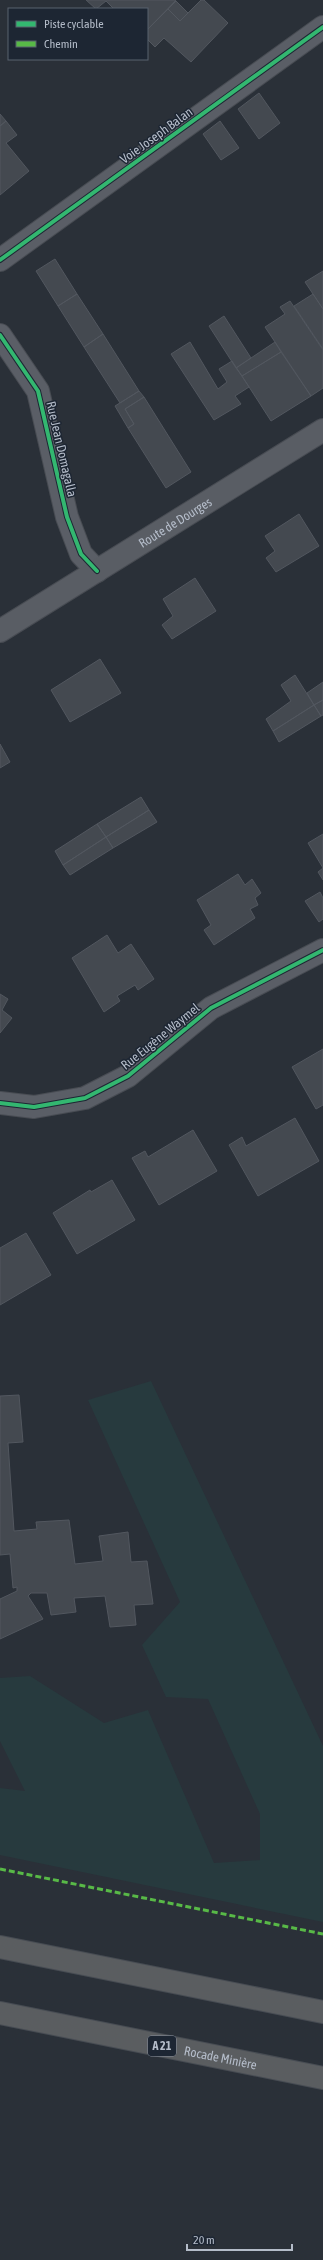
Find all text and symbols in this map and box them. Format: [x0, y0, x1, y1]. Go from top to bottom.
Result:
legend [8, 8, 148, 60]
text: Piste cyclable [44, 17, 104, 31]
text: Chemin [44, 37, 78, 51]
street label: Voie Joseph Balan [117, 104, 195, 167]
street label: Rue Jean Domagalla [43, 400, 80, 498]
street label: Route de Dourges [136, 494, 215, 551]
street label: Rue Eugène Waymel [118, 1000, 203, 1073]
road number: A 21 [148, 2036, 176, 2056]
street label: Rocade Minière [183, 2043, 258, 2073]
scale bar [187, 2226, 292, 2252]
text: 20 m [193, 2233, 215, 2247]

